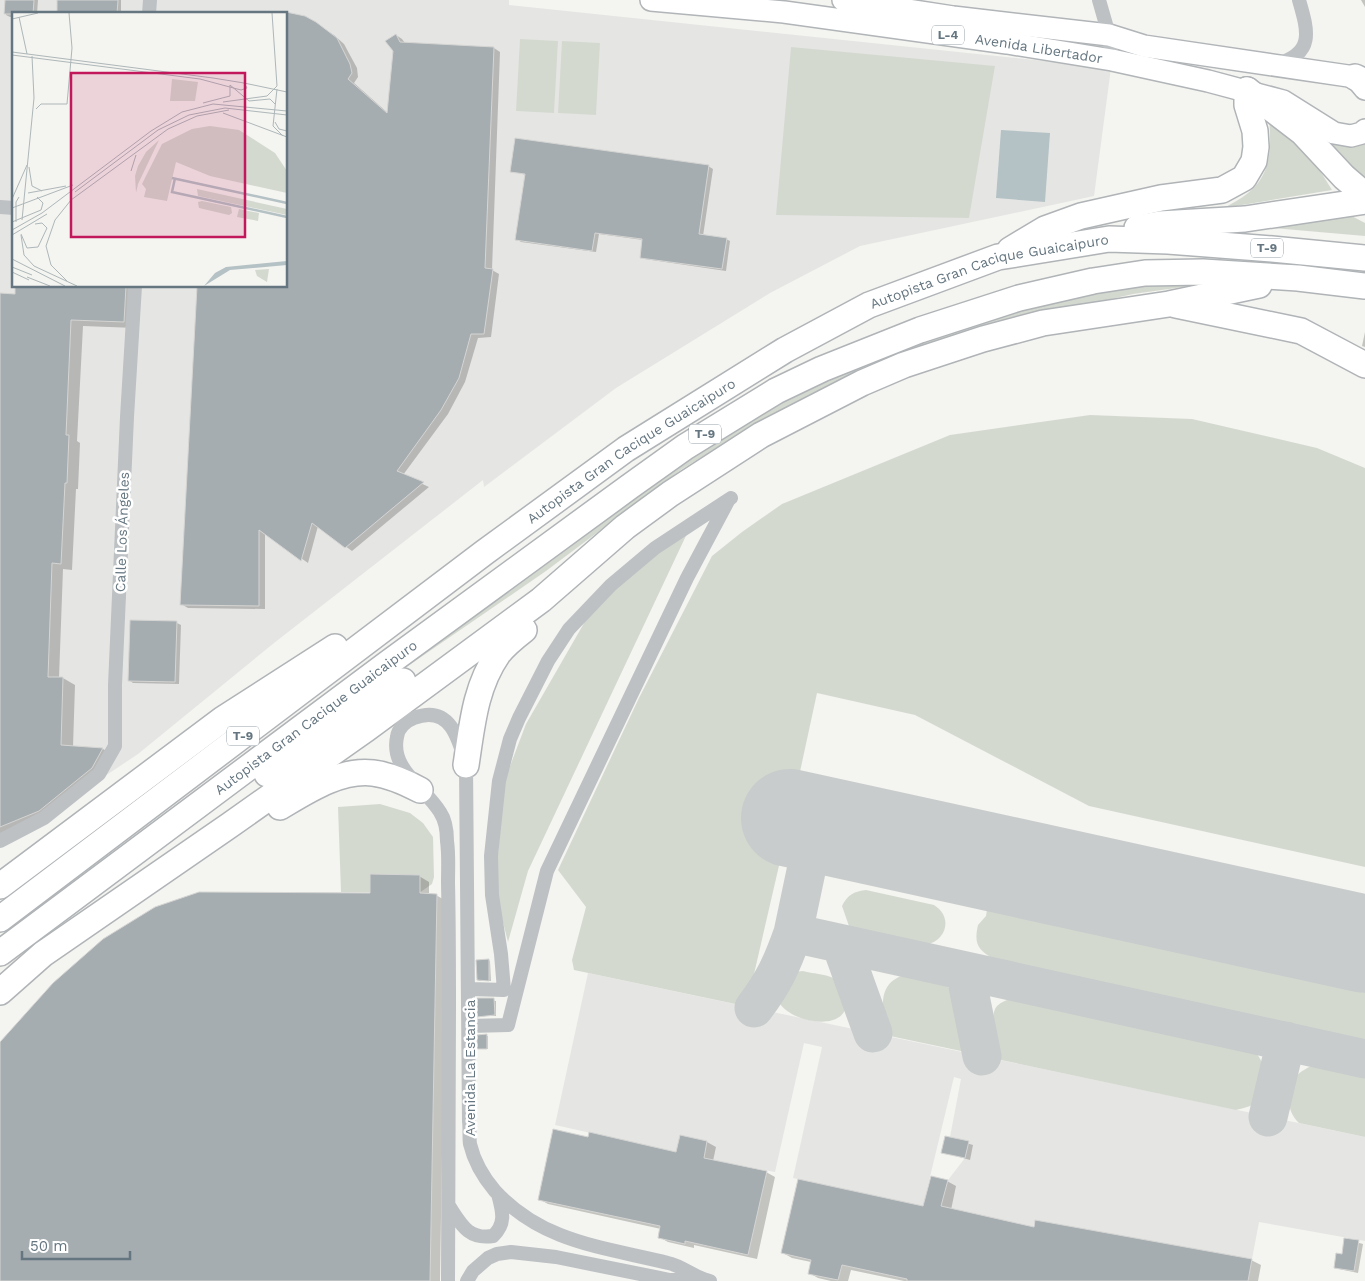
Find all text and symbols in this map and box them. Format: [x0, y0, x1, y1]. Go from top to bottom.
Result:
inset map [12, 12, 288, 288]
road number: L-4 [932, 26, 964, 44]
street label: Avenida Libertador [974, 31, 1104, 66]
street label: Autopista Gran Cacique Guaicaipuro [868, 231, 1110, 312]
road number: T-9 [1251, 238, 1283, 258]
street label: Autopista Gran Cacique Guaicaipuro [524, 375, 738, 527]
road number: T-9 [689, 424, 721, 444]
street label: Calle Los Ángeles [112, 472, 132, 592]
street label: Autopista Gran Cacique Guaicaipuro [212, 637, 420, 798]
road number: T-9 [227, 726, 259, 746]
street label: Avenida La Estancia [462, 1000, 478, 1136]
scale bar [22, 1228, 130, 1260]
text: 50 m [30, 1237, 67, 1255]

